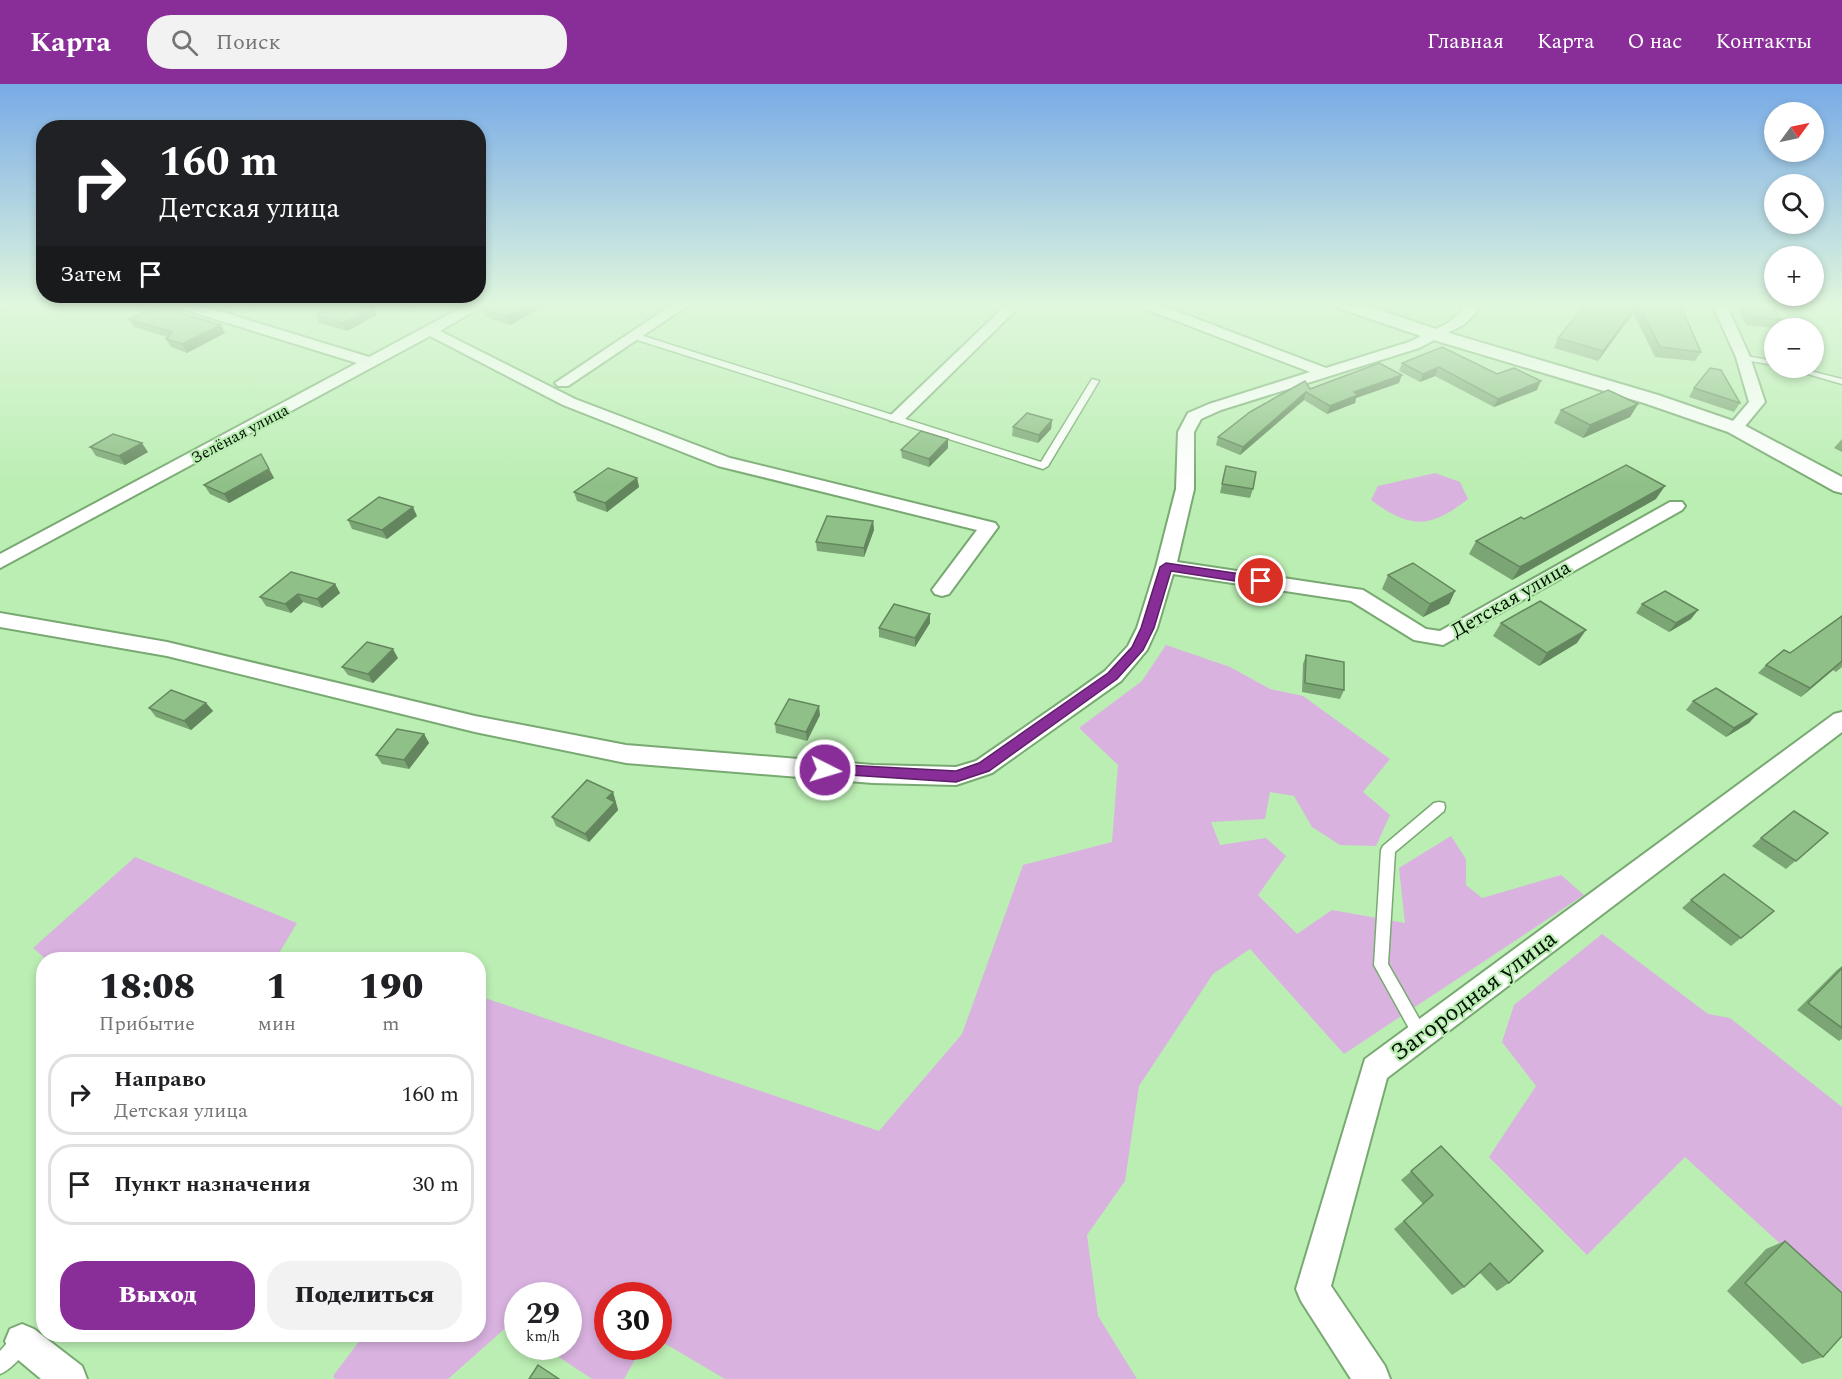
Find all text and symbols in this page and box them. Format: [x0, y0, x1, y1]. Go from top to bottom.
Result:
search box [147, 15, 567, 69]
text: Карта [30, 21, 111, 64]
icon: search [168, 26, 201, 59]
text: Поиск [216, 26, 281, 59]
text: Главная [1427, 26, 1504, 58]
text: Карта [1537, 26, 1594, 58]
text: О нас [1627, 26, 1682, 58]
text: Контакты [1715, 26, 1812, 58]
north arrow [1764, 102, 1824, 162]
map controls [1764, 102, 1824, 378]
text: 160 m [159, 131, 278, 194]
icon: right [60, 144, 138, 222]
button: search [1764, 174, 1824, 234]
text: Детская улица [159, 188, 340, 230]
button: + [1764, 246, 1824, 306]
text: Затем [60, 258, 122, 291]
icon: arrive [134, 258, 167, 291]
button: − [1764, 318, 1824, 378]
street label: Зелёная улица [187, 398, 293, 470]
street label: Детская улица [1446, 552, 1577, 645]
pin [1235, 555, 1286, 606]
icon: arrive [1244, 564, 1277, 597]
position arrow [793, 738, 857, 802]
street label: Загородная улица [1383, 921, 1565, 1071]
text: 18:08 [99, 960, 195, 1015]
text: 1 [266, 960, 288, 1015]
text: 190 [359, 960, 423, 1015]
text: Прибытие [99, 1009, 195, 1039]
text: мин [258, 1009, 296, 1039]
text: m [382, 1009, 400, 1039]
text: Направо [114, 1063, 206, 1096]
icon: right [63, 1078, 96, 1111]
text: 160 m [402, 1078, 459, 1111]
text: Детская улица [114, 1096, 248, 1126]
icon: arrive [63, 1168, 96, 1201]
text: Пункт назначения [114, 1168, 311, 1201]
text: 30 m [413, 1168, 459, 1201]
button: Выход [60, 1261, 255, 1330]
button: Поделиться [267, 1261, 462, 1330]
speed limit sign: 30 [594, 1282, 672, 1360]
text: 29 [526, 1291, 560, 1337]
text: km/h [526, 1325, 560, 1348]

